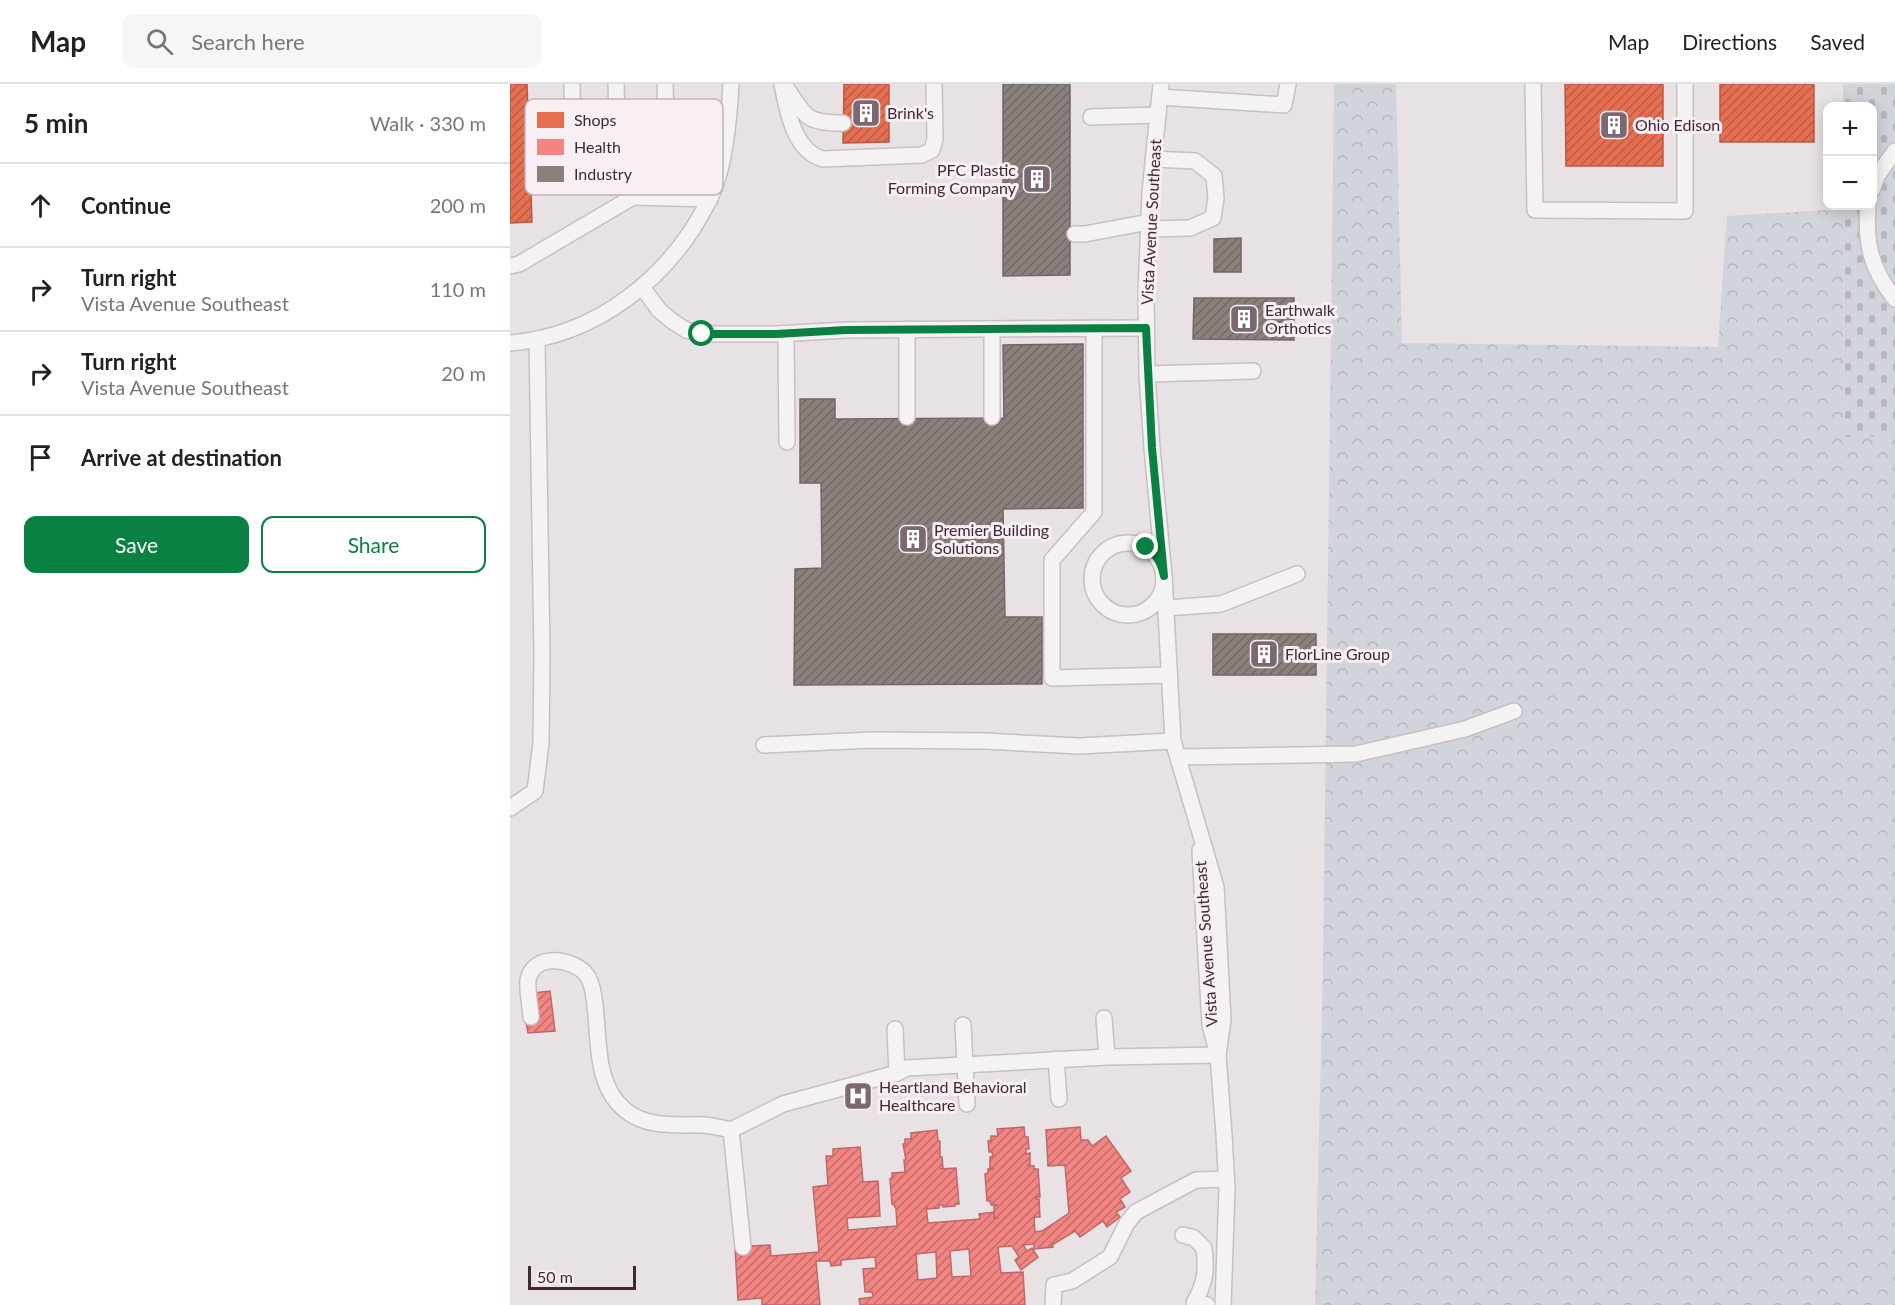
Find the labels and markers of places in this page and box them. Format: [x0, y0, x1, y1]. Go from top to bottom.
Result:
building icon: Brink's [850, 97, 882, 129]
place label: Brink's [887, 103, 934, 122]
building icon: Ohio Edison [1598, 109, 1630, 141]
place label: Ohio Edison [1635, 115, 1720, 134]
place label: PFC Plastic Forming Company [888, 160, 1017, 197]
building icon: PFC Plastic Forming Company [1021, 163, 1053, 195]
place label: Earthwalk Orthotics [1265, 300, 1336, 337]
building icon: Earthwalk Orthotics [1228, 303, 1260, 335]
place label: Premier Building Solutions [934, 520, 1049, 557]
building icon: Premier Building Solutions [897, 523, 929, 555]
building icon: FlorLine Group [1248, 638, 1280, 670]
place label: FlorLine Group [1285, 644, 1390, 663]
place label: Heartland Behavioral Healthcare [879, 1077, 1027, 1114]
hospital icon: Heartland Behavioral Healthcare [842, 1080, 874, 1112]

